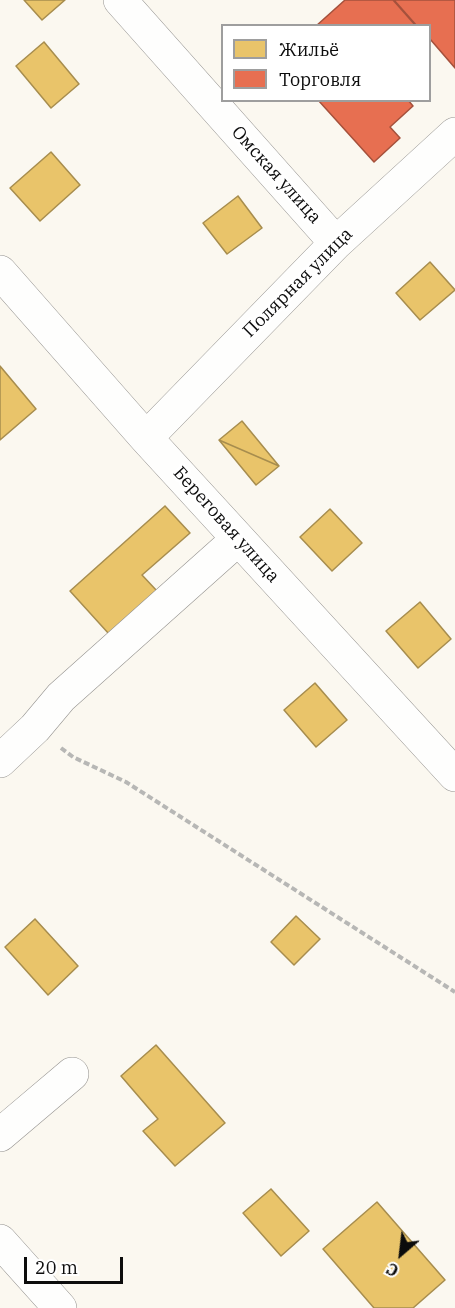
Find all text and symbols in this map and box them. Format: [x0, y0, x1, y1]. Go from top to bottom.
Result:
legend [221, 24, 431, 102]
text: Жильё [279, 38, 339, 61]
text: Торговля [279, 68, 361, 91]
street label: Омская улица [227, 122, 325, 228]
street label: Полярная улица [239, 224, 357, 342]
street label: Береговая улица [168, 463, 284, 587]
north arrow [371, 1224, 431, 1284]
scale bar [27, 1245, 126, 1283]
text: 20 m [35, 1256, 78, 1279]
text: С [383, 1259, 402, 1281]

